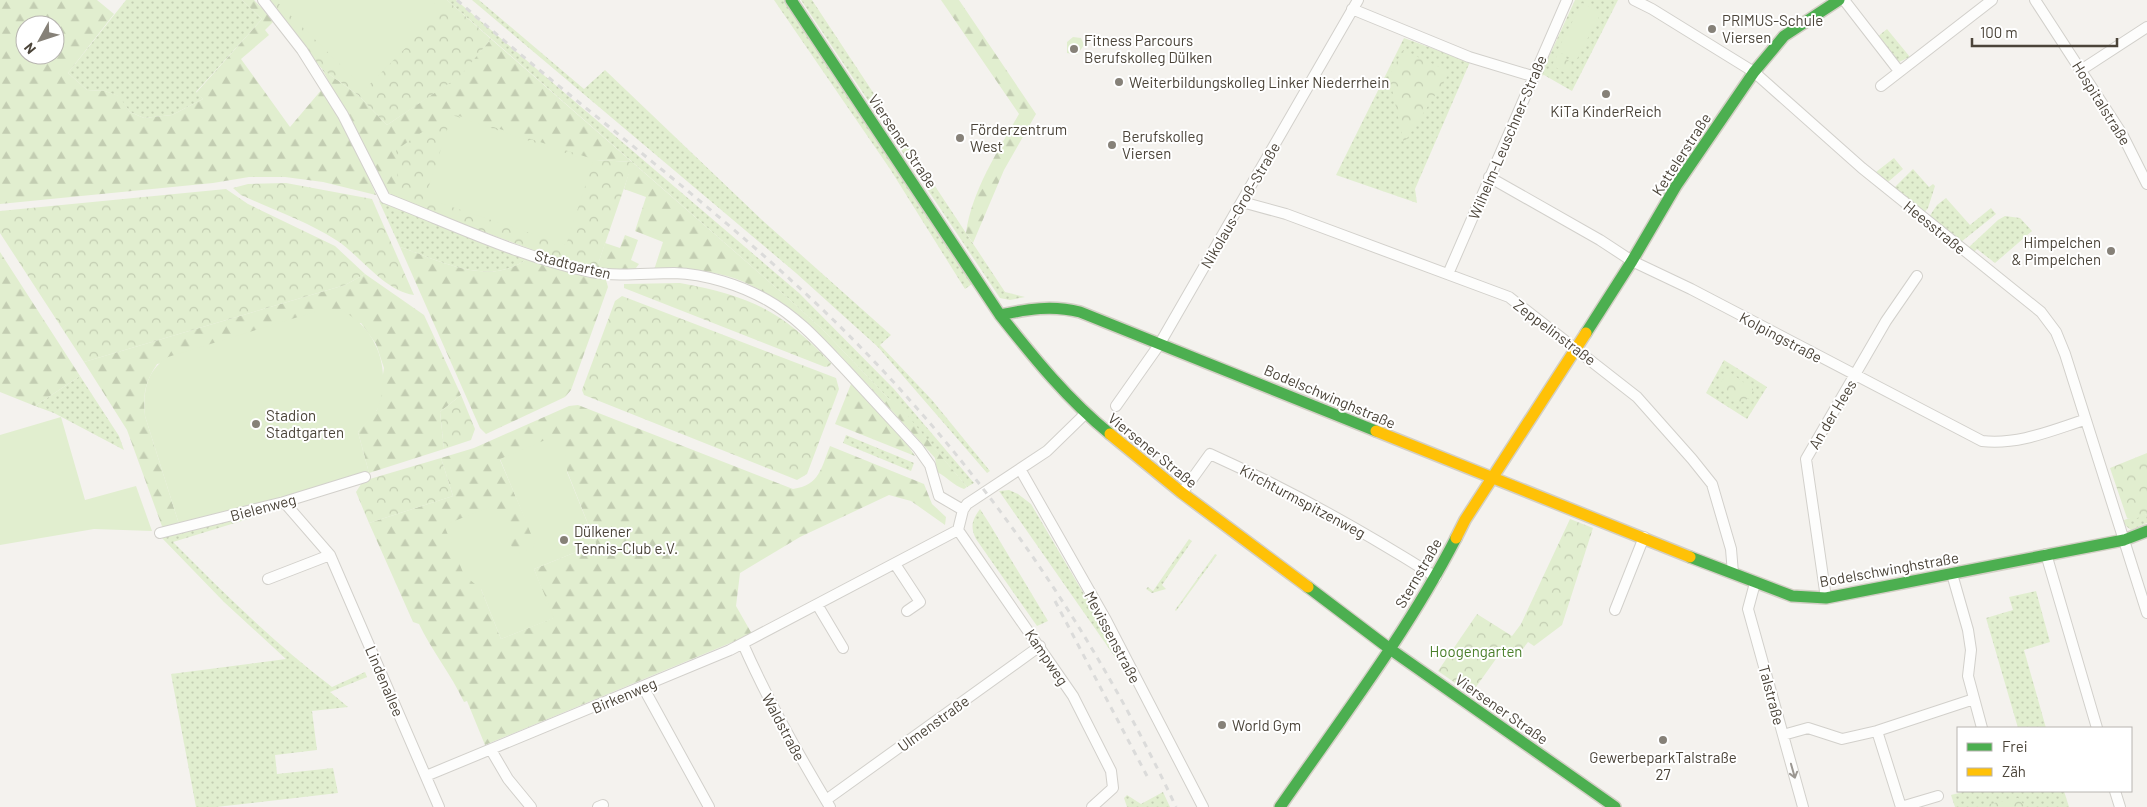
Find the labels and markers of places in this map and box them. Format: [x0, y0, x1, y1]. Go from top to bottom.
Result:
place label: PRIMUS-Schule Viersen [1722, 11, 1823, 46]
marker: PRIMUS-Schule Viersen [1706, 23, 1718, 35]
place label: Fitness Parcours Berufskolleg Dülken [1084, 31, 1212, 66]
marker: Fitness Parcours Berufskolleg Dülken [1068, 43, 1080, 55]
place label: Weiterbildungskolleg Linker Niederrhein [1129, 73, 1389, 91]
marker: Weiterbildungskolleg Linker Niederrhein [1113, 76, 1125, 88]
marker: KiTa KinderReich [1600, 88, 1612, 100]
place label: KiTa KinderReich [1550, 102, 1662, 120]
place label: Förderzentrum West [970, 120, 1067, 155]
place label: Berufskolleg Viersen [1122, 127, 1204, 162]
marker: Förderzentrum West [954, 132, 966, 144]
marker: Berufskolleg Viersen [1106, 139, 1118, 151]
place label: Himpelchen & Pimpelchen [2012, 233, 2101, 268]
marker: Himpelchen & Pimpelchen [2105, 245, 2117, 257]
place label: Stadion Stadtgarten [266, 406, 344, 441]
marker: Stadion Stadtgarten [250, 418, 262, 430]
place label: Dülkener Tennis-Club e.V. [574, 522, 678, 557]
marker: Dülkener Tennis-Club e.V. [558, 534, 570, 546]
place label: World Gym [1232, 716, 1301, 734]
marker: World Gym [1216, 719, 1228, 731]
marker: GewerbeparkTalstraße 27 [1657, 734, 1669, 746]
place label: GewerbeparkTalstraße 27 [1589, 748, 1737, 783]

